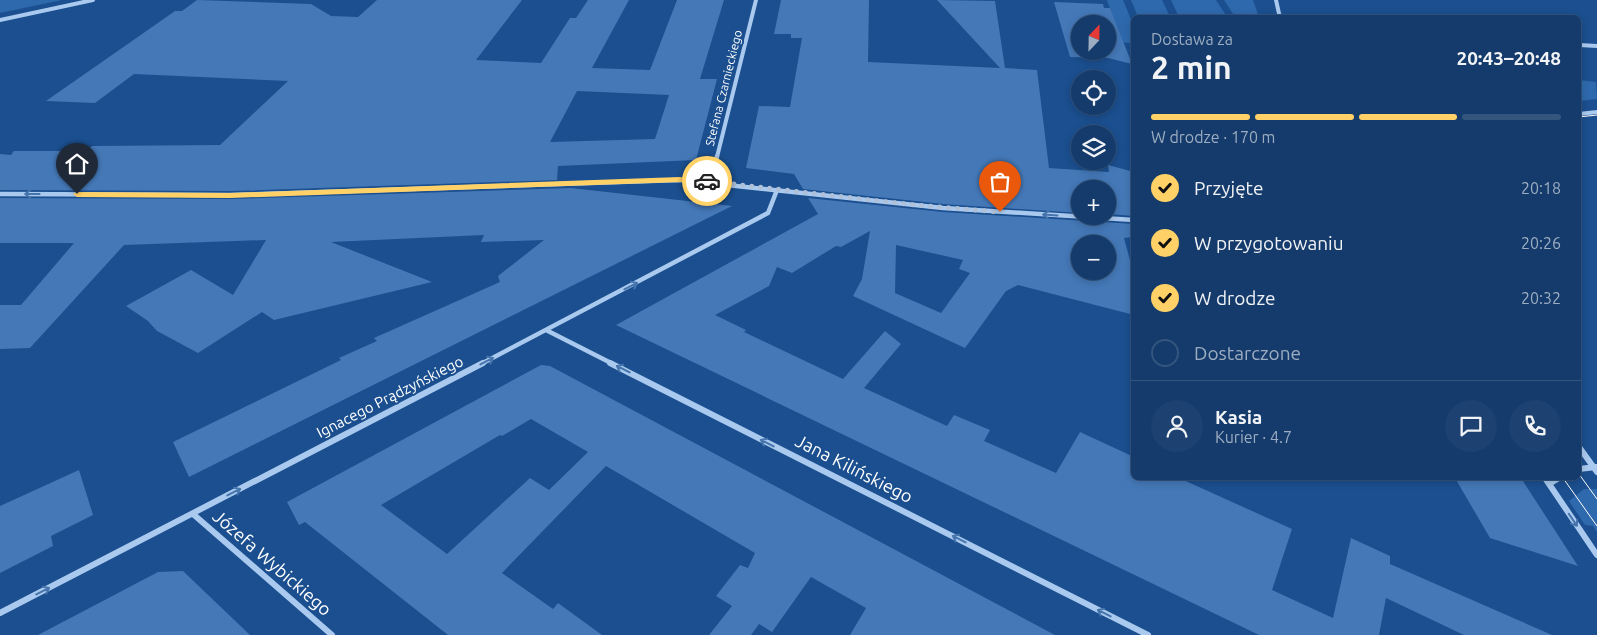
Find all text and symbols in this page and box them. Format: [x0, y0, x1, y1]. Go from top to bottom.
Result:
north arrow [1071, 15, 1116, 60]
map controls [1071, 15, 1116, 280]
street label: Stefana Czarnieckiego [703, 28, 744, 147]
text: Dostawa za [1151, 30, 1233, 48]
text: 20:43–20:48 [1456, 47, 1561, 69]
text: 2 min [1151, 49, 1232, 85]
button: locate [1071, 70, 1116, 115]
button: layers [1071, 125, 1116, 170]
text: W drodze · 170 m [1151, 128, 1275, 146]
pin [56, 143, 98, 194]
icon: home [63, 150, 91, 178]
courier [682, 156, 732, 206]
pin [979, 161, 1021, 212]
icon: car [693, 167, 721, 195]
icon: bag [986, 168, 1014, 196]
icon: check [1151, 174, 1179, 202]
text: Przyjęte [1194, 177, 1264, 199]
text: 20:18 [1521, 179, 1561, 197]
button: + [1071, 180, 1116, 225]
one-way arrow [24, 189, 40, 199]
one-way arrow [1042, 210, 1058, 219]
icon: check [1151, 229, 1179, 257]
text: W przygotowaniu [1194, 232, 1344, 254]
text: 20:26 [1521, 234, 1561, 252]
button: − [1071, 235, 1116, 280]
one-way arrow [624, 281, 639, 291]
icon: check [1151, 284, 1179, 312]
text: W drodze [1194, 287, 1276, 309]
text: 20:32 [1521, 289, 1561, 307]
text: Dostarczone [1194, 342, 1301, 364]
street label: Ignacego Prądzyńskiego [314, 352, 466, 441]
one-way arrow [479, 356, 494, 365]
one-way arrow [615, 364, 630, 374]
button: person [1151, 400, 1203, 452]
button: chat [1445, 400, 1497, 452]
button: phone [1509, 400, 1561, 452]
text: Kasia [1215, 406, 1262, 428]
text: Kurier · 4.7 [1215, 428, 1292, 446]
street label: Jana Kilińskiego [792, 430, 916, 506]
one-way arrow [760, 438, 775, 448]
one-way arrow [226, 487, 241, 496]
street label: Józefa Wybickiego [209, 505, 336, 619]
one-way arrow [1568, 512, 1578, 526]
one-way arrow [952, 534, 967, 544]
one-way arrow [36, 586, 51, 596]
one-way arrow [1097, 608, 1112, 618]

